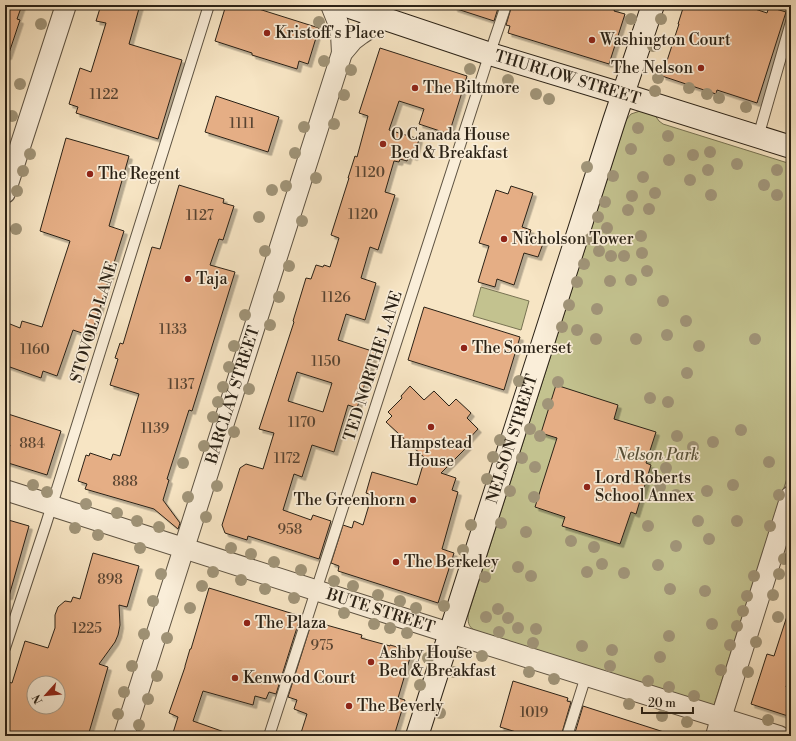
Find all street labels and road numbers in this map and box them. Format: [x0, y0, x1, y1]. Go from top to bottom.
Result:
street label: THURLOW STREET [492, 46, 643, 109]
street label: STOVOLD LANE [66, 259, 122, 385]
street label: TED NORTHE LANE [339, 288, 407, 444]
street label: BARCLAY STREET [201, 323, 264, 467]
street label: NELSON STREET [482, 372, 542, 506]
street label: BUTE STREET [323, 584, 437, 638]

